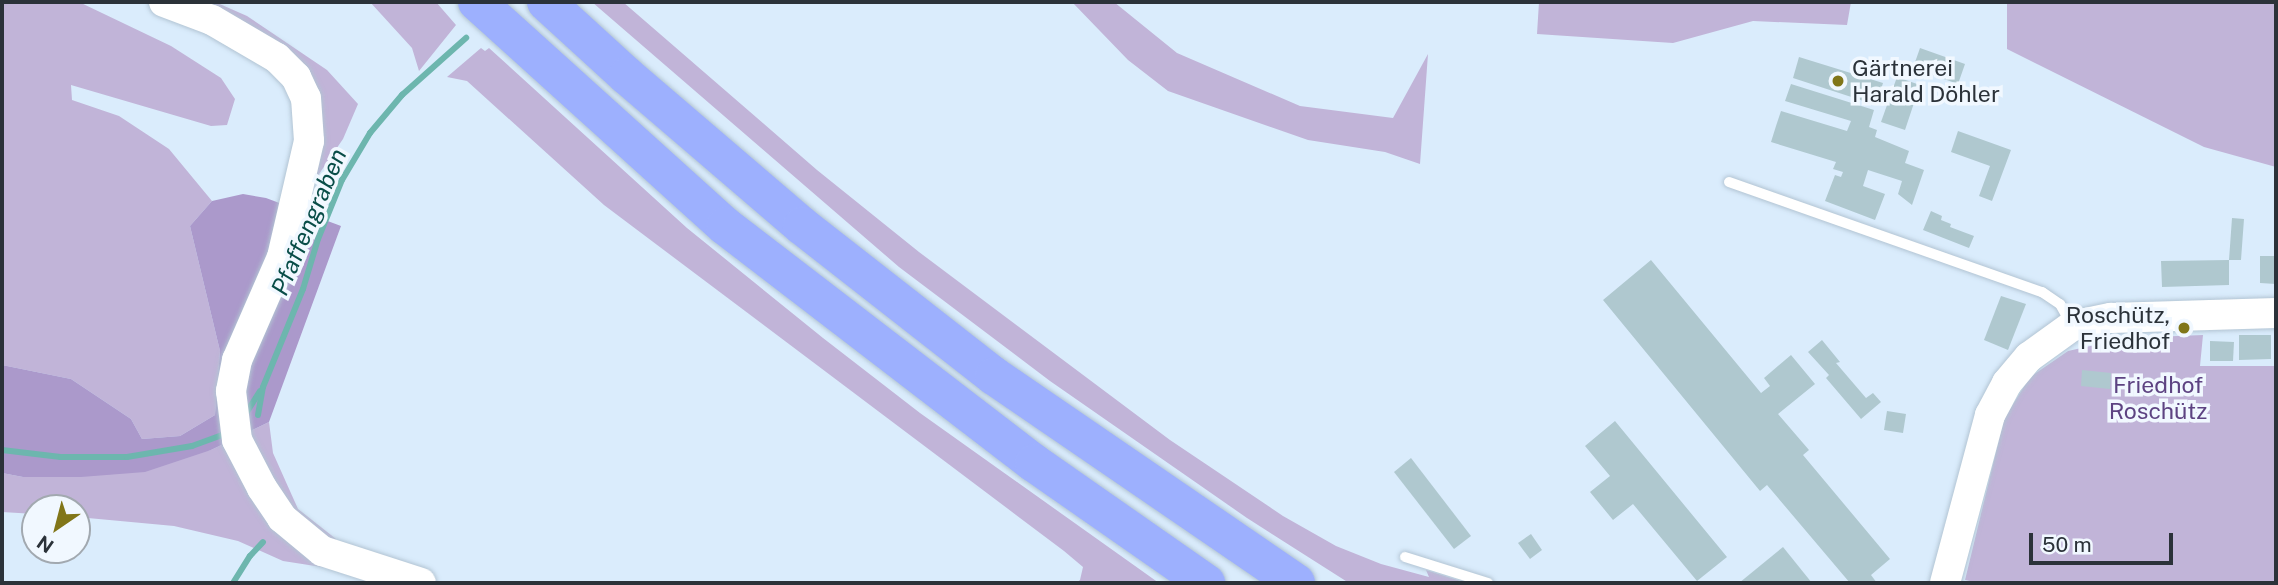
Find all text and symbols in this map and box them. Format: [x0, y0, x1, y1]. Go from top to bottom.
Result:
place label: Gärtnerei Harald Döhler [1852, 54, 2000, 108]
marker: Gärtnerei Harald Döhler [1830, 73, 1846, 89]
water label: Pfaffengraben [265, 144, 353, 300]
place label: Roschütz, Friedhof [2066, 301, 2170, 355]
marker: Roschütz, Friedhof [2176, 320, 2192, 336]
park label: Friedhof Roschütz [2109, 371, 2207, 425]
north arrow [21, 494, 91, 564]
scale bar [2033, 518, 2176, 562]
text: N [33, 531, 58, 558]
text: 50 m [2042, 532, 2092, 557]

